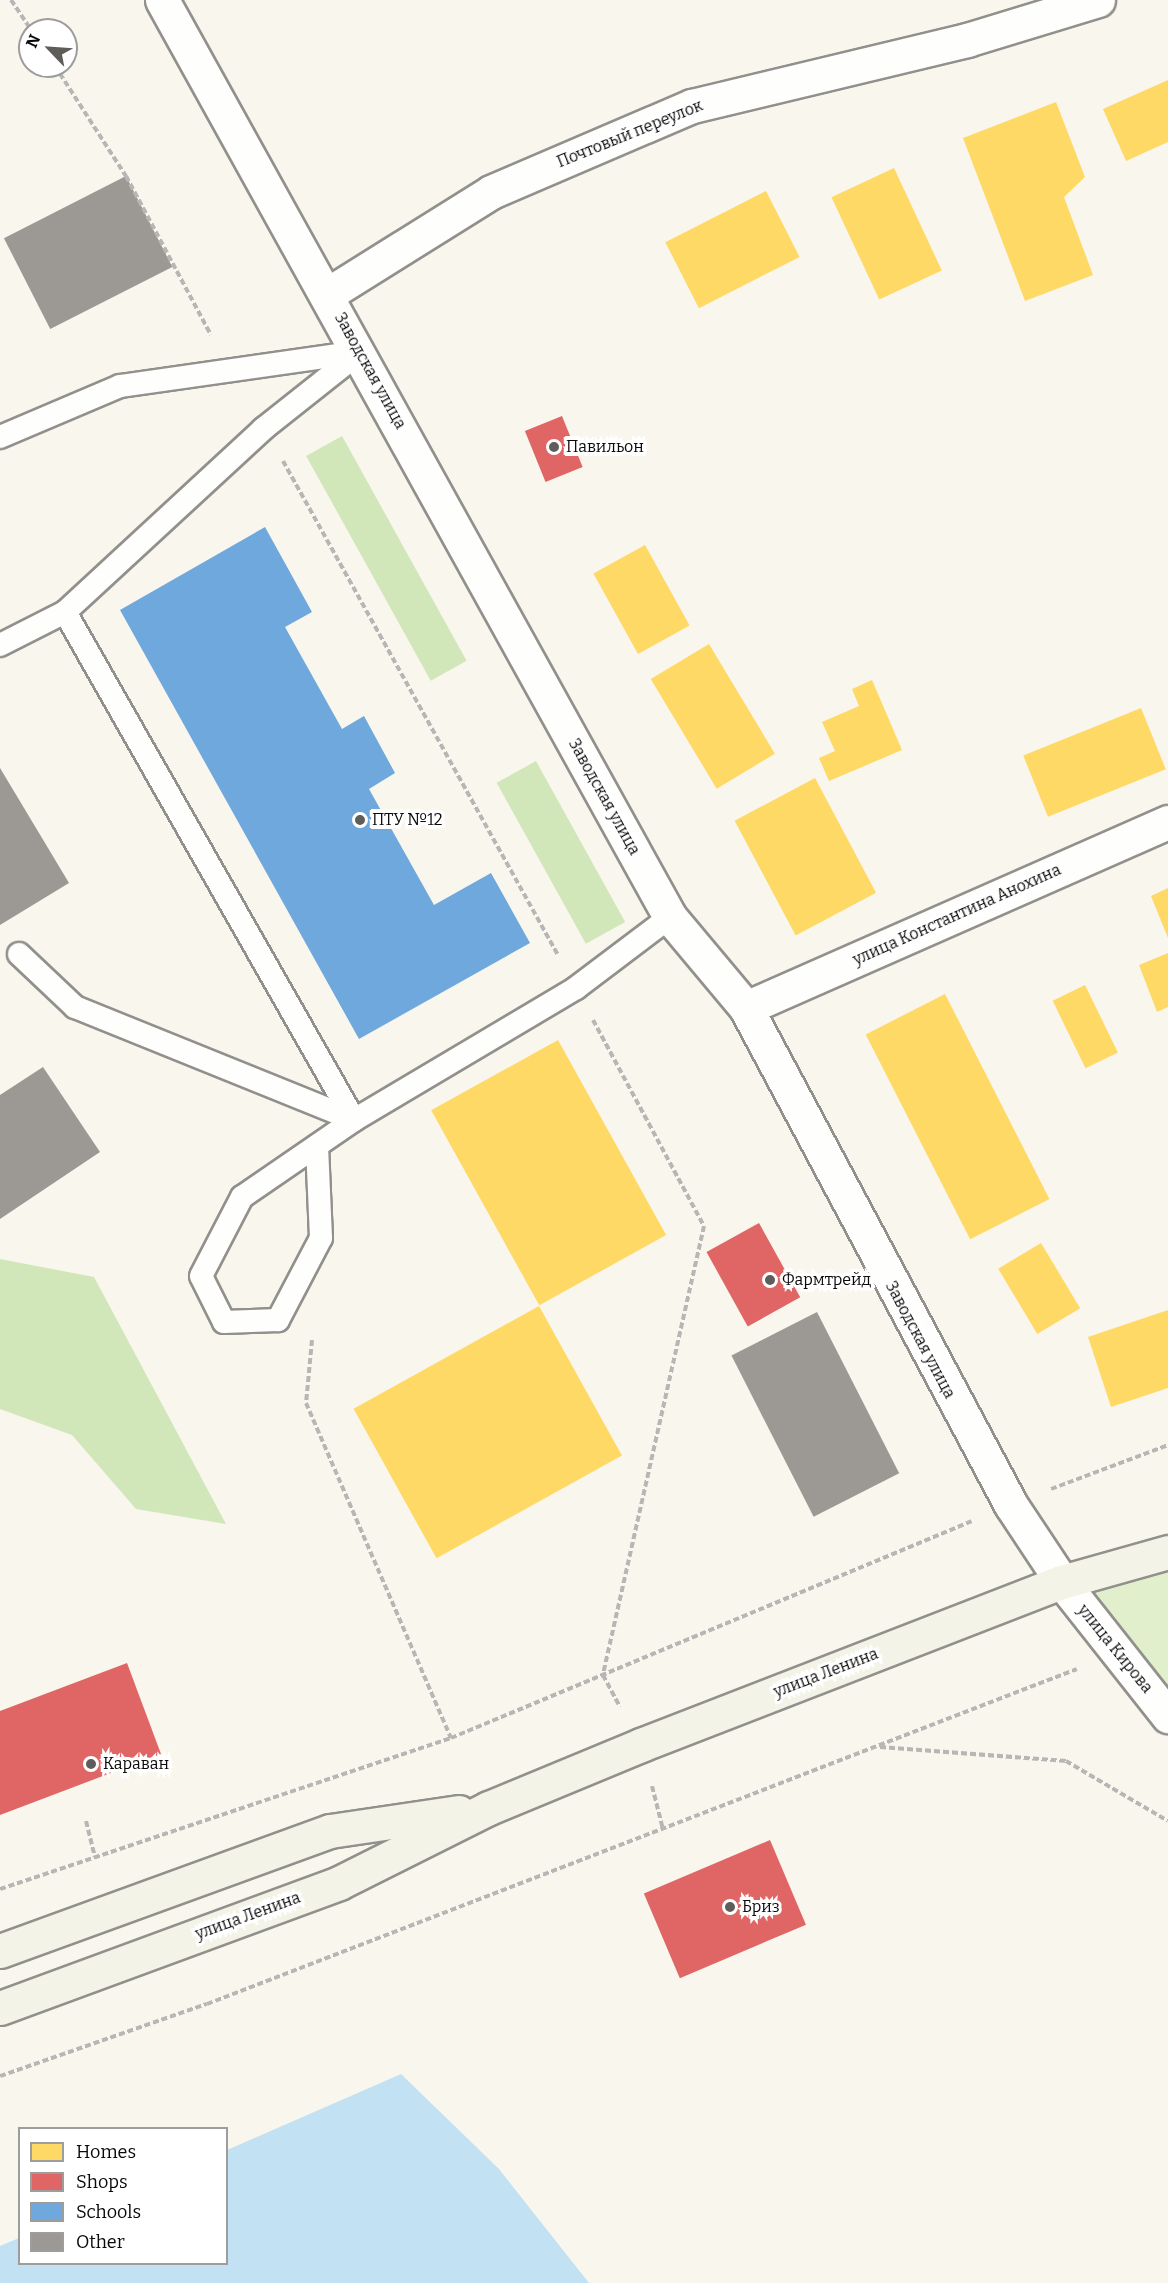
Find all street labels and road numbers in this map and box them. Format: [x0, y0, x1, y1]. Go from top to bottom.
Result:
street label: Почтовый переулок [554, 96, 706, 172]
street label: Заводская улица [330, 309, 410, 433]
street label: Заводская улица [564, 735, 644, 859]
street label: улица Константина Анохина [850, 860, 1064, 970]
street label: Заводская улица [881, 1278, 959, 1402]
street label: улица Кирова [1073, 1601, 1157, 1697]
street label: улица Ленина [771, 1644, 881, 1702]
street label: улица Ленина [193, 1888, 303, 1944]

